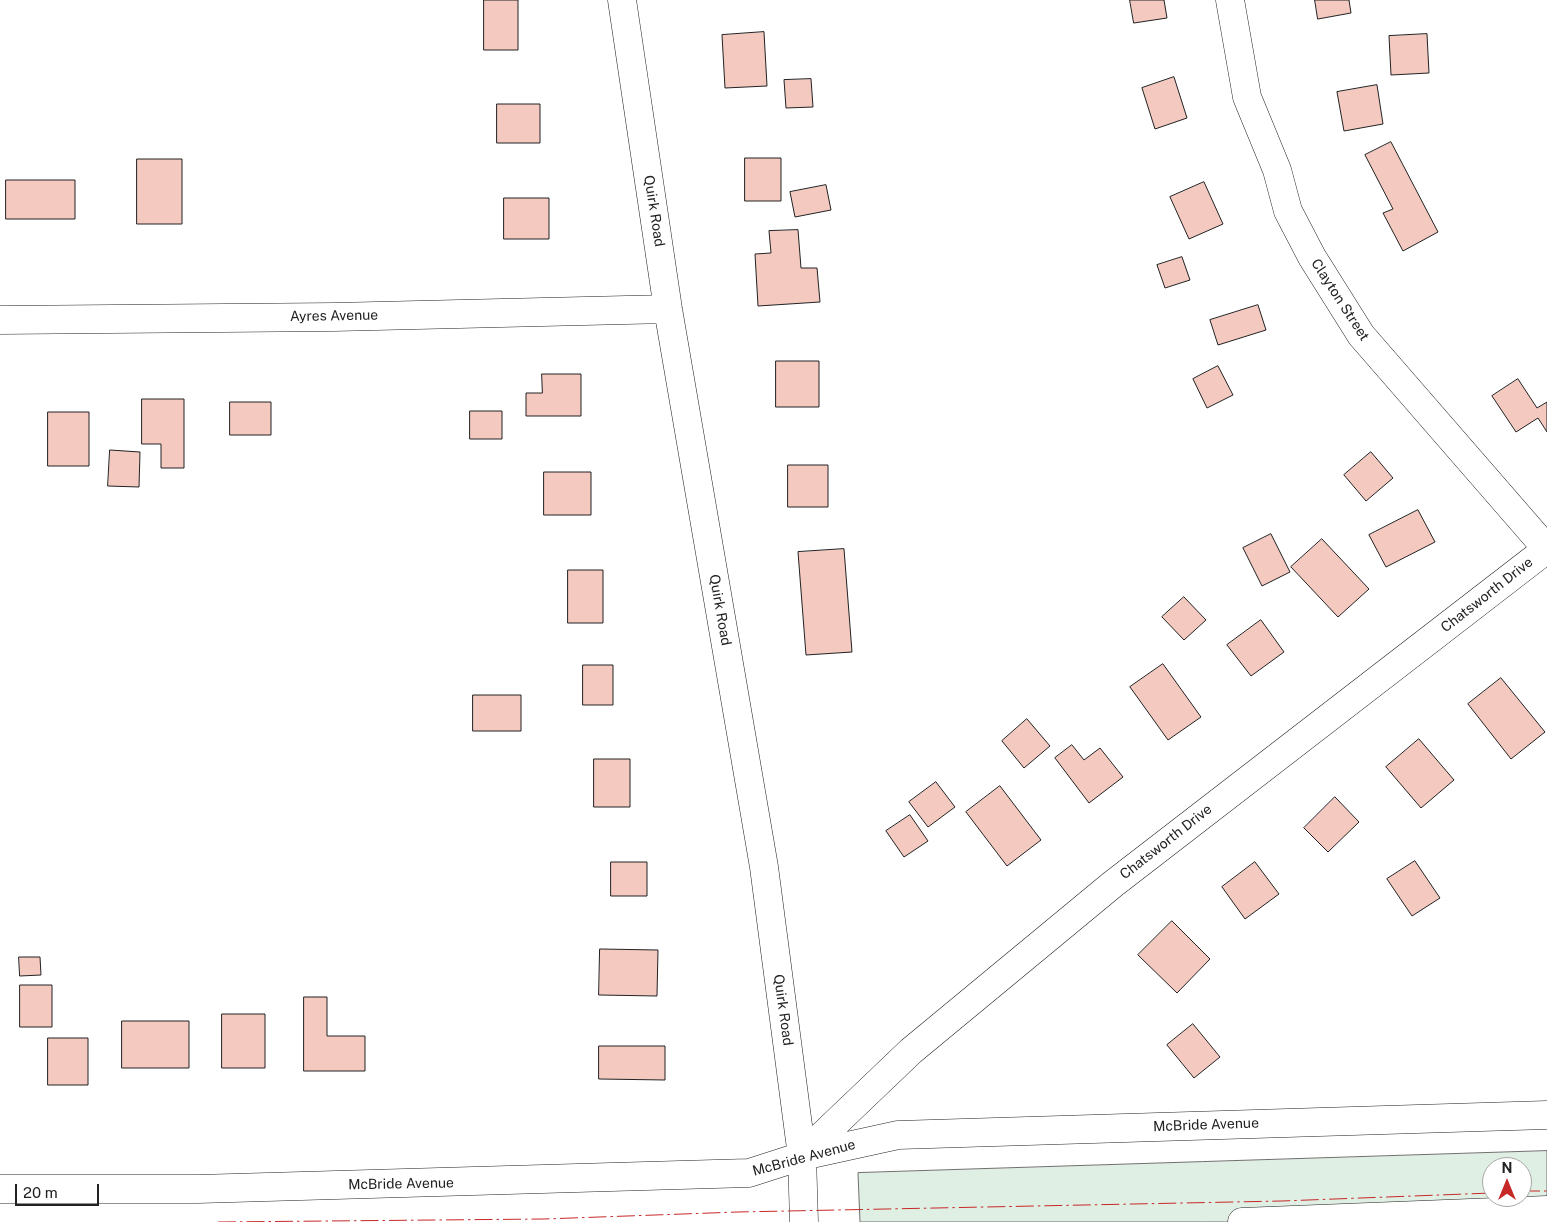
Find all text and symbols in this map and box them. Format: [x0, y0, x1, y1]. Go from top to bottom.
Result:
street label: Quirk Road [640, 174, 668, 248]
street label: Clayton Street [1307, 256, 1373, 344]
street label: Ayres Avenue [290, 307, 378, 325]
street label: Chatsworth Drive [1438, 554, 1536, 636]
street label: Quirk Road [705, 573, 735, 647]
street label: Chatsworth Drive [1117, 801, 1215, 883]
street label: Quirk Road [770, 973, 796, 1047]
street label: McBride Avenue [1153, 1115, 1259, 1135]
street label: McBride Avenue [751, 1136, 857, 1180]
north arrow [1482, 1157, 1532, 1207]
text: N [1502, 1160, 1512, 1176]
scale bar [18, 1174, 101, 1206]
street label: McBride Avenue [348, 1175, 454, 1193]
text: 20 m [23, 1184, 58, 1201]

